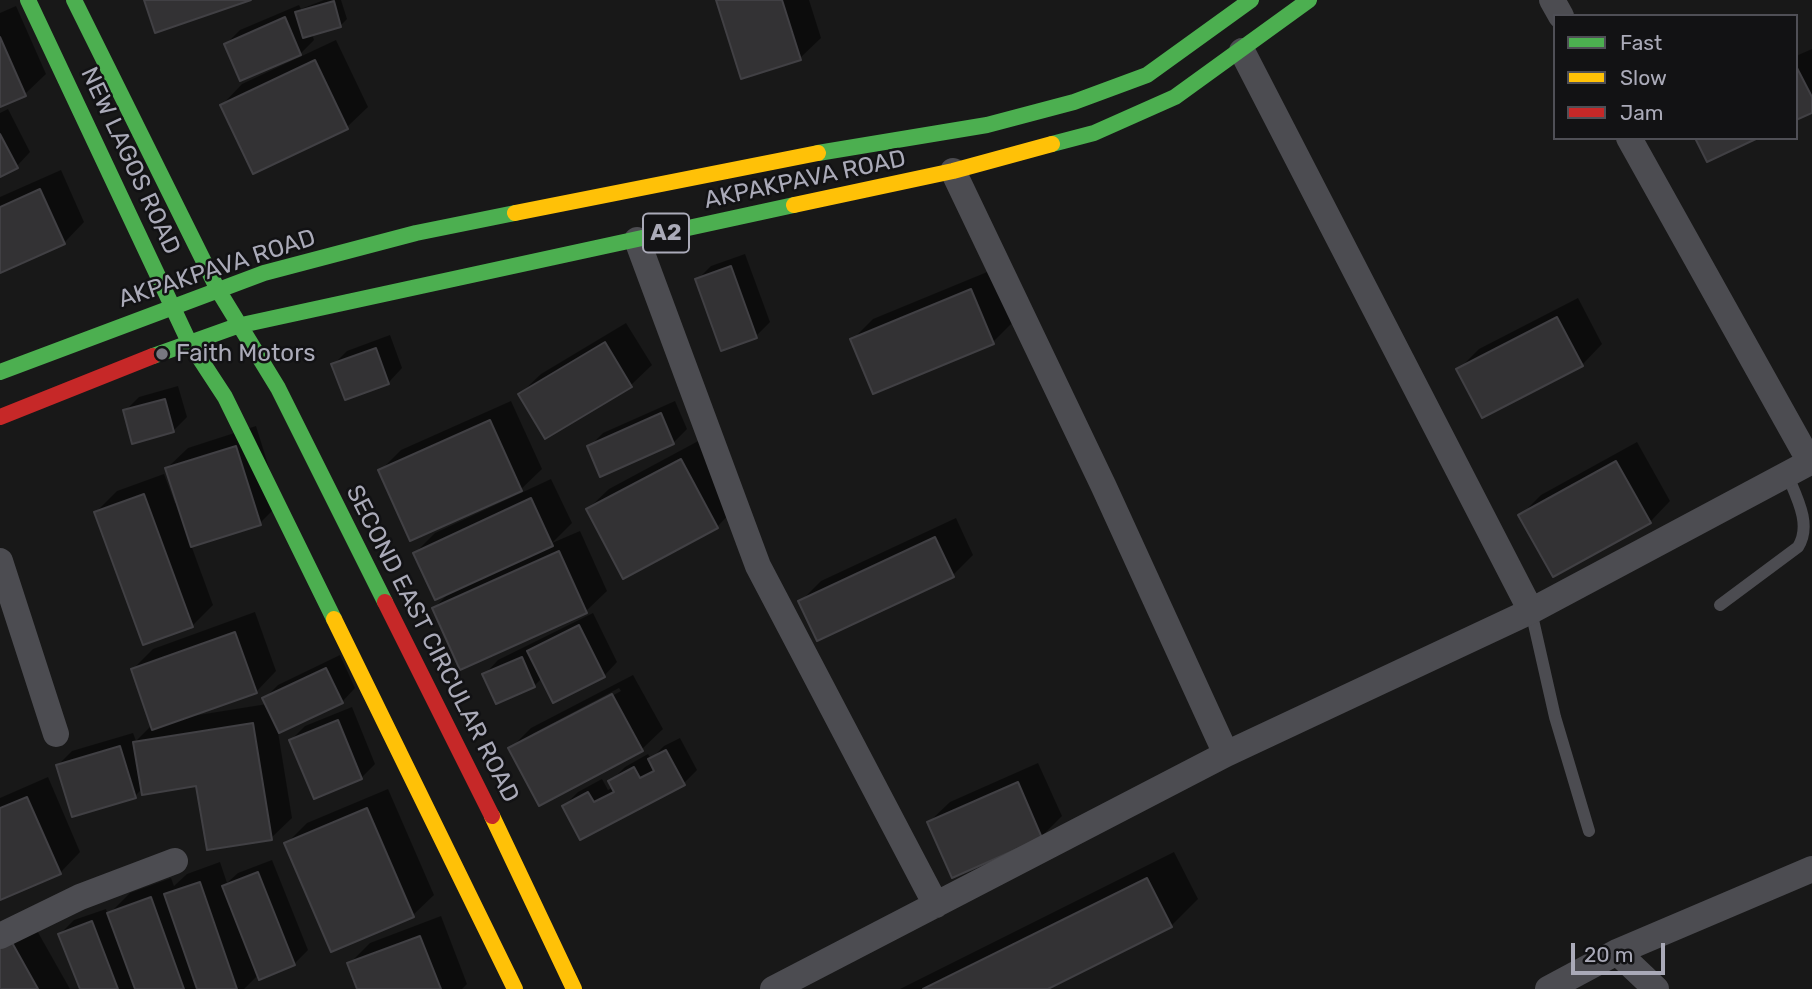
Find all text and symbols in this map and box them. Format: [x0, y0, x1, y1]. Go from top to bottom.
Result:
legend [1553, 14, 1798, 140]
text: Fast [1620, 30, 1662, 55]
street label: NEW LAGOS ROAD [74, 63, 186, 259]
text: Slow [1620, 65, 1667, 90]
text: Jam [1620, 100, 1664, 125]
street label: AKPAKPAVA ROAD [701, 145, 909, 215]
road number: A2 [643, 214, 689, 252]
street label: AKPAKPAVA ROAD [115, 224, 319, 314]
place label: Faith Motors [176, 340, 315, 368]
marker: Faith Motors [154, 346, 170, 362]
street label: SECOND EAST CIRCULAR ROAD [339, 481, 525, 807]
scale bar [1574, 930, 1668, 974]
text: 20 m [1584, 942, 1633, 967]

